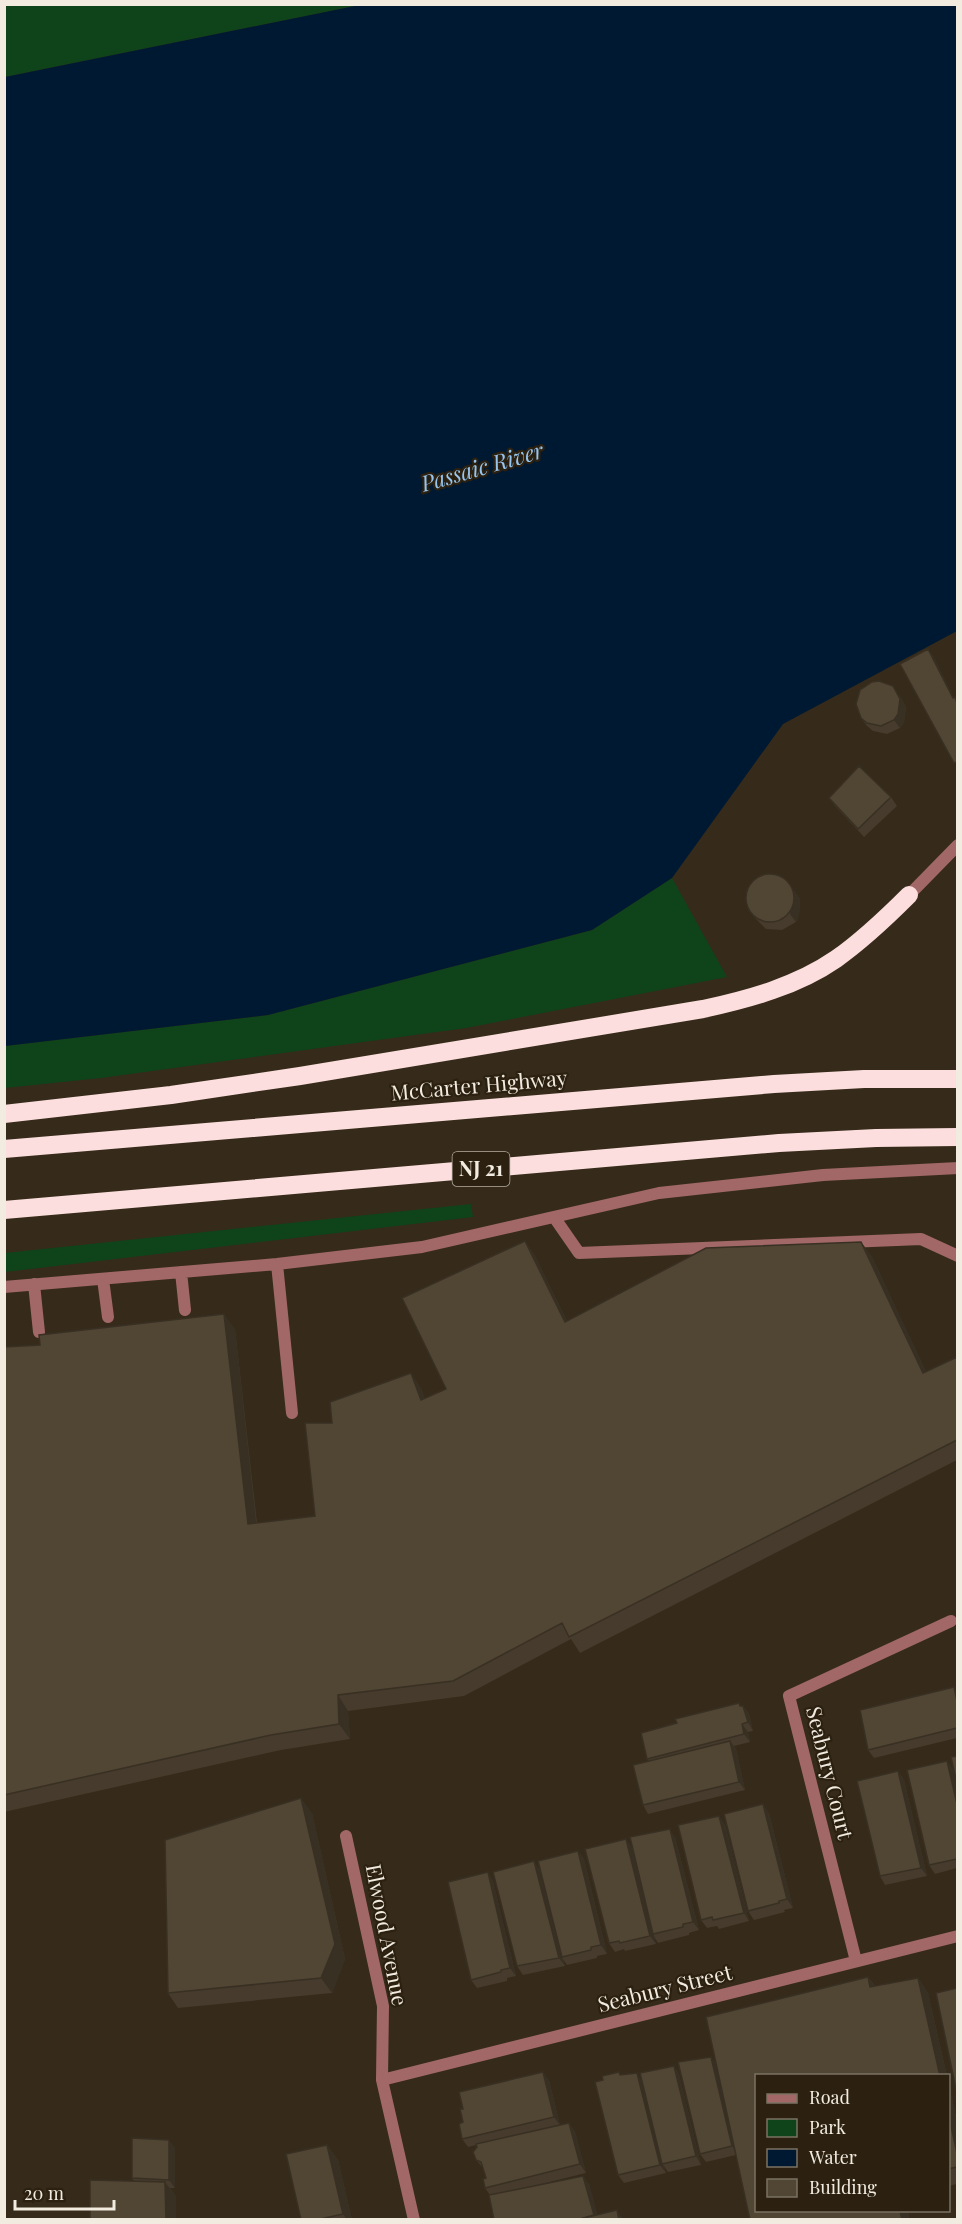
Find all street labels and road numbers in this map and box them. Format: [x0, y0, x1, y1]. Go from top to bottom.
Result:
street label: McCarter Highway [390, 1062, 569, 1106]
road number: NJ 21 [452, 1152, 510, 1186]
street label: Seabury Court [801, 1703, 861, 1842]
street label: Elwood Avenue [361, 1861, 415, 2008]
street label: Seabury Street [594, 1957, 735, 2017]

